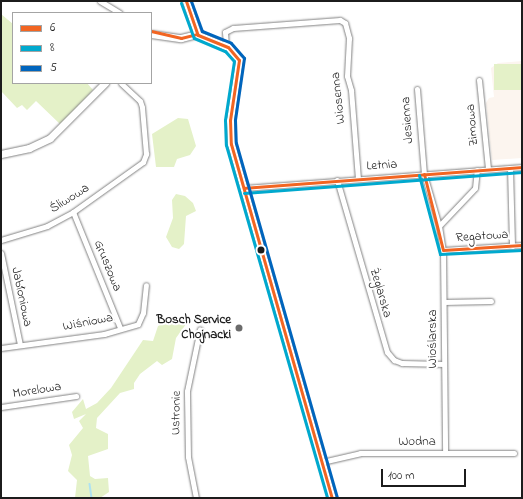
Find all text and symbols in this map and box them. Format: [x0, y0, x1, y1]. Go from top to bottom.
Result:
legend [12, 12, 152, 84]
text: 6 [50, 19, 55, 37]
text: 8 [50, 39, 55, 57]
text: 5 [50, 59, 57, 77]
street label: Wiosenna [329, 71, 349, 125]
street label: Jesienna [399, 96, 417, 144]
street label: Zimowa [463, 103, 483, 147]
street label: Letnia [366, 157, 398, 175]
street label: Śliwowa [47, 181, 93, 217]
street label: Regatowa [455, 227, 509, 247]
street label: Gruszowa [90, 238, 124, 294]
unlabelled marker [256, 245, 266, 255]
street label: Jabłoniowa [7, 266, 35, 328]
street label: Żeglarska [365, 266, 395, 320]
street label: Wioślarska [425, 309, 441, 369]
street label: Wiśniowa [62, 311, 114, 335]
place label: Bosch Service Chojnacki [157, 313, 231, 344]
marker: Bosch Service Chojnacki [234, 323, 244, 333]
street label: Morelowa [12, 379, 62, 403]
street label: Ustronie [169, 391, 185, 435]
street label: Wodna [398, 434, 436, 450]
scale bar [383, 461, 468, 487]
text: 100 m [388, 467, 415, 485]

